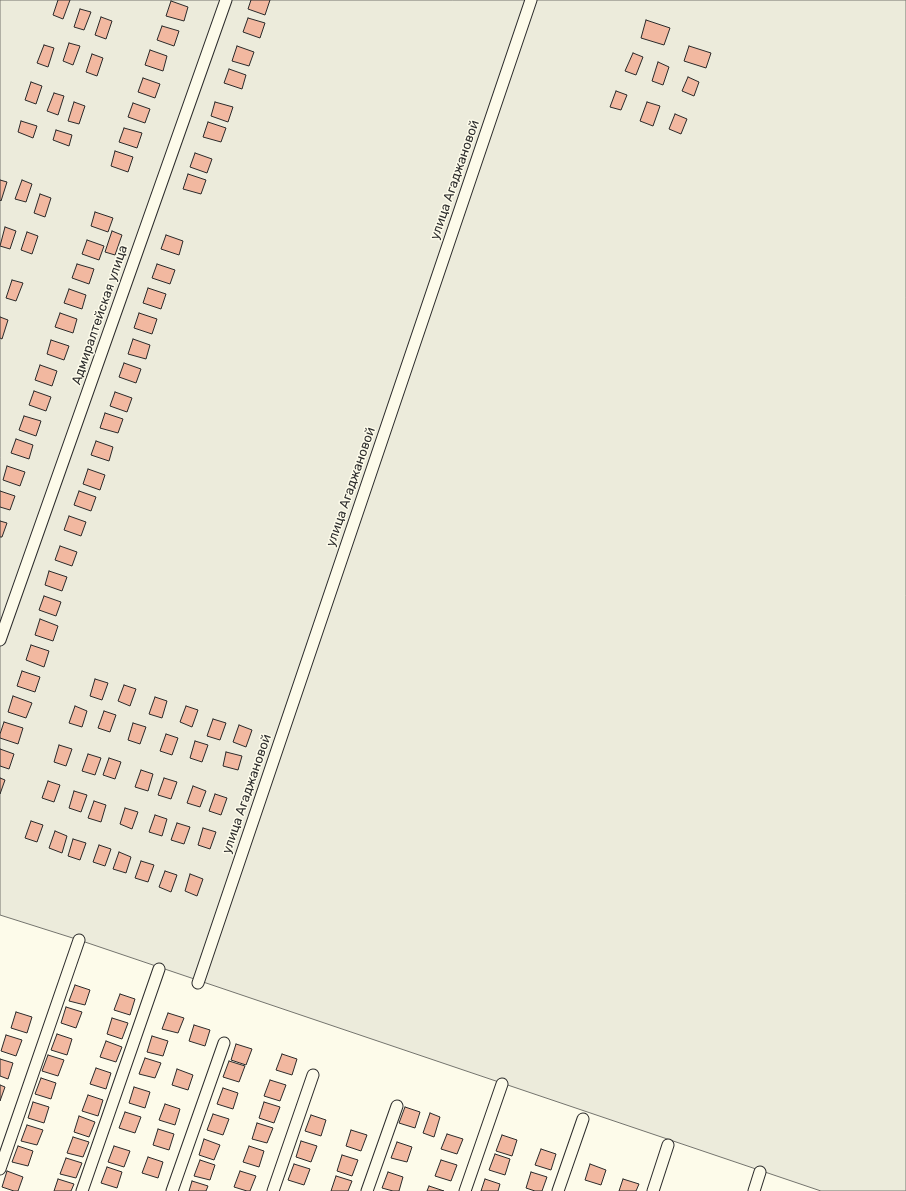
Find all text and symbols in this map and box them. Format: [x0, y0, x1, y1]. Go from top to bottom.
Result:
street label: улица Агаджановой [427, 118, 483, 242]
street label: Адмиралтейская улица [69, 243, 131, 387]
street label: улица Агаджановой [323, 425, 379, 549]
street label: улица Агаджановой [219, 732, 275, 856]

